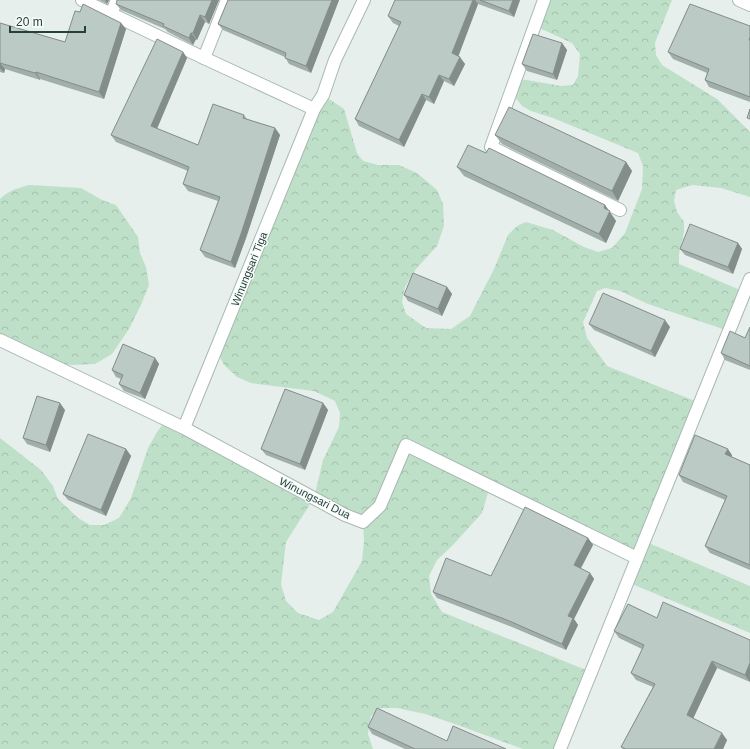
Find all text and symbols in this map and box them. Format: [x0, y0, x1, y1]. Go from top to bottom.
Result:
scale bar [10, 8, 85, 34]
text: 20 m [16, 15, 43, 29]
street label: Winungsari Tiga [229, 229, 270, 308]
street label: Winungsari Dua [277, 475, 353, 522]

